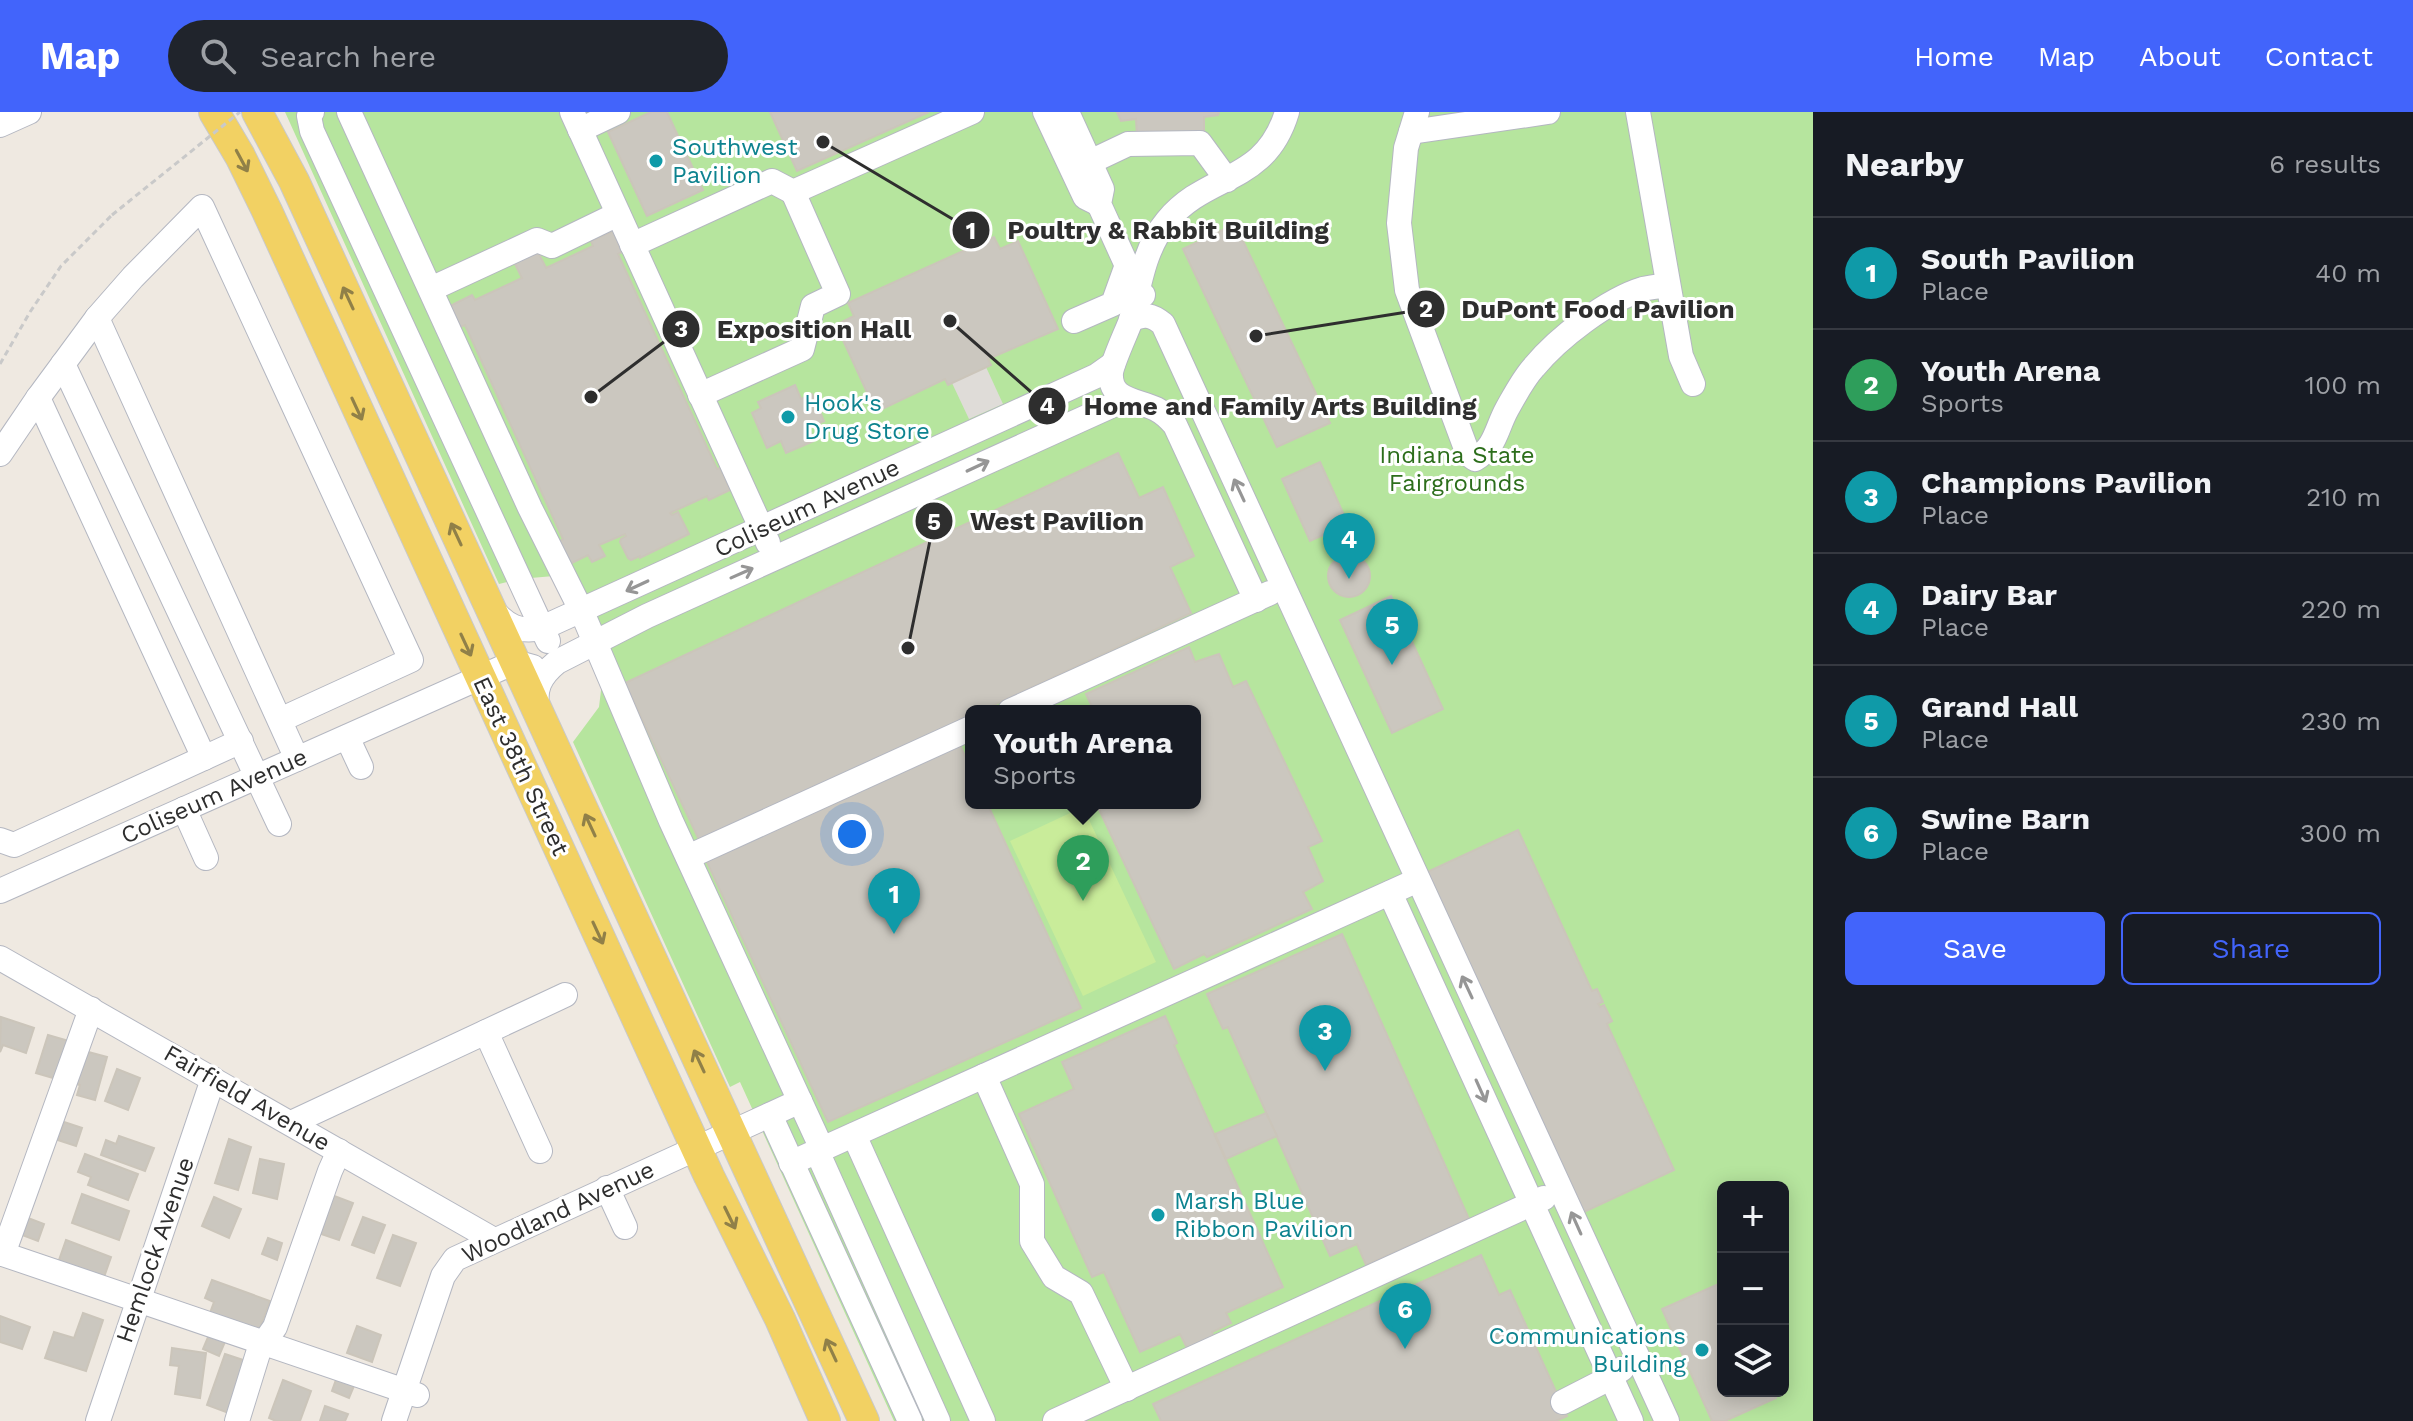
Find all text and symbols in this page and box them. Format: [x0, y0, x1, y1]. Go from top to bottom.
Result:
search box [168, 20, 728, 92]
text: Map [40, 34, 120, 78]
icon: search [196, 34, 240, 78]
text: Search here [260, 39, 436, 74]
text: Home [1914, 40, 1994, 73]
text: Map [2038, 40, 2095, 73]
text: About [2139, 40, 2221, 73]
text: Contact [2265, 40, 2373, 73]
place label: Southwest Pavilion [672, 133, 798, 189]
text: Nearby [1845, 144, 1964, 184]
one-way arrow [234, 148, 250, 172]
text: 6 results [2269, 149, 2381, 179]
marker: Southwest Pavilion [647, 152, 665, 170]
callout: Poultry & Rabbit Building [951, 205, 1345, 255]
text: Poultry & Rabbit Building [1007, 215, 1329, 245]
text: 1 [966, 217, 976, 245]
text: South Pavilion [1921, 241, 2135, 276]
text: 1 [1865, 258, 1877, 288]
text: 40 m [2315, 258, 2381, 288]
text: Place [1921, 276, 1989, 306]
callout: DuPont Food Pavilion [1406, 284, 1751, 334]
one-way arrow [339, 286, 354, 311]
text: DuPont Food Pavilion [1461, 294, 1735, 324]
text: 2 [1419, 295, 1433, 323]
callout: Exposition Hall [661, 304, 927, 354]
text: Exposition Hall [717, 314, 912, 344]
text: 3 [674, 315, 688, 343]
text: Youth Arena [1921, 353, 2100, 388]
text: 2 [1863, 370, 1879, 400]
text: 100 m [2305, 370, 2381, 400]
callout: Home and Family Arts Building [1027, 381, 1493, 431]
text: Sports [1921, 388, 2004, 418]
place label: Hook's Drug Store [804, 389, 930, 445]
text: Home and Family Arts Building [1083, 391, 1477, 421]
text: 4 [1039, 392, 1055, 420]
one-way arrow [350, 397, 365, 421]
marker: Hook's Drug Store [779, 408, 797, 426]
park label: Indiana State Fairgrounds [1379, 441, 1535, 497]
street label: Coliseum Avenue [710, 453, 904, 563]
one-way arrow [966, 458, 990, 473]
text: Champions Pavilion [1921, 465, 2212, 500]
one-way arrow [1231, 479, 1246, 503]
text: 3 [1863, 482, 1879, 512]
text: 210 m [2306, 482, 2381, 512]
callout: West Pavilion [914, 496, 1160, 546]
text: Place [1921, 500, 1989, 530]
text: West Pavilion [970, 506, 1144, 536]
text: 5 [927, 508, 941, 536]
pin: 4 [1323, 513, 1375, 579]
one-way arrow [448, 523, 463, 547]
one-way arrow [729, 565, 753, 580]
text: Dairy Bar [1921, 577, 2057, 612]
one-way arrow [625, 579, 649, 594]
text: 4 [1863, 594, 1879, 624]
text: 220 m [2301, 594, 2381, 624]
pin: 5 [1366, 599, 1418, 665]
text: Place [1921, 612, 1989, 642]
one-way arrow [459, 633, 474, 657]
street label: East 38th Street [467, 672, 575, 860]
text: Grand Hall [1921, 689, 2078, 724]
popup [965, 705, 1201, 809]
text: 5 [1863, 706, 1879, 736]
text: 230 m [2301, 706, 2381, 736]
text: Place [1921, 724, 1989, 754]
text: Youth Arena [993, 725, 1173, 760]
street label: Coliseum Avenue [117, 742, 311, 850]
text: Sports [993, 760, 1076, 790]
text: Swine Barn [1921, 801, 2090, 836]
one-way arrow [582, 813, 597, 837]
your location [832, 814, 872, 854]
text: 6 [1863, 818, 1879, 848]
text: 300 m [2300, 818, 2381, 848]
pin: 2 [1057, 835, 1109, 901]
text: Place [1921, 836, 1989, 866]
pin: 1 [868, 868, 920, 934]
button: Save [1845, 912, 2105, 985]
button: Share [2121, 912, 2381, 985]
one-way arrow [591, 921, 606, 945]
one-way arrow [1459, 975, 1474, 999]
pin: 3 [1299, 1005, 1351, 1071]
street label: Fairfield Avenue [159, 1039, 335, 1157]
one-way arrow [690, 1049, 705, 1074]
one-way arrow [1474, 1079, 1489, 1103]
street label: Hemlock Avenue [110, 1153, 200, 1347]
street label: Woodland Avenue [457, 1155, 659, 1269]
map controls [1717, 1181, 1789, 1397]
button: + [1717, 1181, 1789, 1253]
place label: Marsh Blue Ribbon Pavilion [1174, 1187, 1353, 1243]
one-way arrow [723, 1206, 738, 1230]
marker: Marsh Blue Ribbon Pavilion [1149, 1206, 1167, 1224]
one-way arrow [1567, 1211, 1582, 1236]
button: − [1717, 1253, 1789, 1325]
pin: 6 [1379, 1283, 1431, 1349]
place label: Communications Building [1488, 1322, 1686, 1378]
button: layers [1717, 1325, 1789, 1397]
one-way arrow [823, 1338, 838, 1362]
marker: Communications Building [1693, 1341, 1711, 1359]

